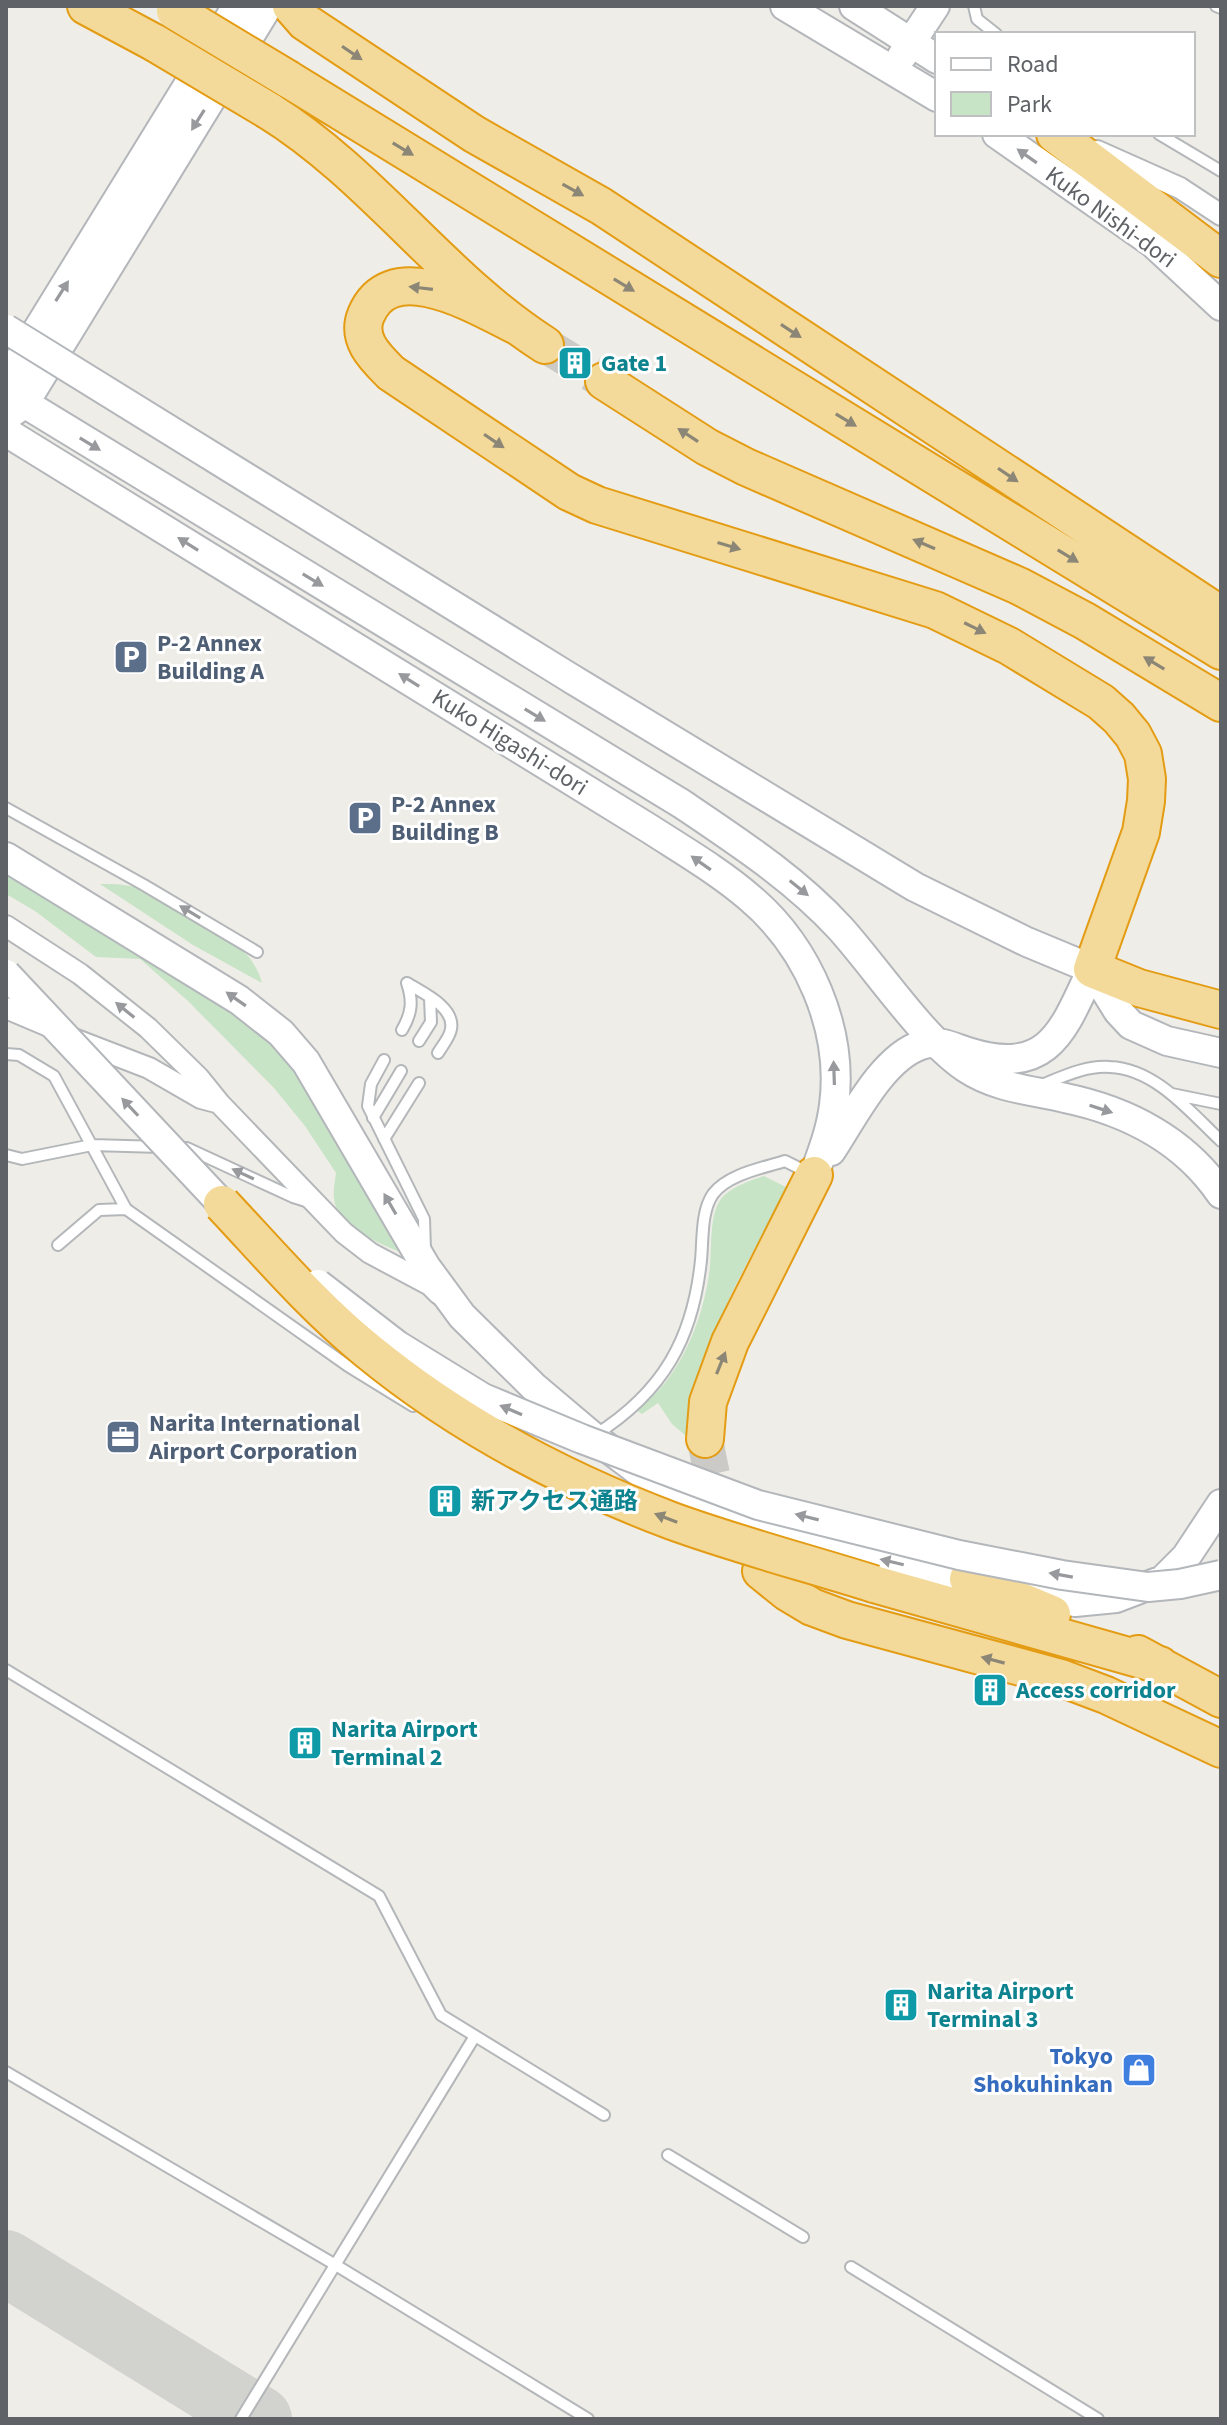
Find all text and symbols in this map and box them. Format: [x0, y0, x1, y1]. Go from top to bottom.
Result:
legend [935, 32, 1195, 136]
one-way arrow [342, 45, 363, 60]
text: Road [1007, 47, 1059, 82]
text: Park [1007, 87, 1052, 122]
one-way arrow [192, 109, 206, 131]
one-way arrow [391, 141, 414, 156]
one-way arrow [1017, 149, 1038, 164]
street label: Kuko Nishi-dori [1038, 158, 1183, 277]
one-way arrow [562, 183, 584, 197]
one-way arrow [613, 277, 635, 291]
one-way arrow [54, 280, 68, 302]
one-way arrow [408, 281, 433, 294]
one-way arrow [781, 323, 802, 338]
building icon: Gate 1 [556, 344, 594, 382]
place label: Gate 1 [601, 346, 667, 381]
one-way arrow [835, 413, 857, 427]
one-way arrow [677, 428, 699, 442]
one-way arrow [483, 434, 504, 449]
one-way arrow [80, 437, 101, 452]
one-way arrow [998, 467, 1019, 482]
one-way arrow [177, 537, 199, 551]
one-way arrow [912, 537, 936, 551]
one-way arrow [717, 540, 741, 553]
one-way arrow [1057, 549, 1079, 563]
one-way arrow [302, 572, 324, 586]
one-way arrow [964, 621, 987, 635]
place label: P-2 Annex Building A [157, 626, 264, 689]
parking icon: P-2 Annex Building A [112, 638, 150, 676]
one-way arrow [1143, 656, 1165, 670]
one-way arrow [398, 674, 420, 688]
street label: Kuko Higashi-dori [425, 680, 595, 805]
one-way arrow [524, 708, 546, 722]
place label: P-2 Annex Building B [391, 787, 499, 850]
parking icon: P-2 Annex Building B [346, 799, 384, 837]
one-way arrow [690, 855, 712, 871]
one-way arrow [789, 879, 809, 895]
one-way arrow [179, 905, 201, 919]
one-way arrow [225, 992, 246, 1007]
one-way arrow [115, 1002, 135, 1018]
one-way arrow [828, 1060, 841, 1085]
one-way arrow [121, 1098, 139, 1117]
one-way arrow [1089, 1104, 1113, 1116]
one-way arrow [231, 1167, 255, 1181]
one-way arrow [383, 1193, 397, 1215]
one-way arrow [715, 1351, 728, 1375]
one-way arrow [499, 1403, 523, 1416]
place label: Narita International Airport Corporation [148, 1406, 360, 1469]
office icon: Narita International Airport Corporation [104, 1418, 142, 1456]
building icon: 新アクセス通路 [426, 1482, 464, 1520]
place label: 新アクセス通路 [471, 1484, 638, 1519]
one-way arrow [654, 1511, 678, 1524]
one-way arrow [795, 1511, 820, 1523]
one-way arrow [879, 1555, 904, 1568]
one-way arrow [1048, 1568, 1073, 1580]
one-way arrow [980, 1653, 1005, 1665]
building icon: Access corridor [971, 1671, 1009, 1709]
place label: Access corridor [1015, 1673, 1176, 1708]
place label: Narita Airport Terminal 2 [331, 1712, 478, 1775]
building icon: Narita Airport Terminal 2 [286, 1724, 324, 1762]
place label: Narita Airport Terminal 3 [927, 1974, 1074, 2037]
building icon: Narita Airport Terminal 3 [882, 1986, 920, 2024]
place label: Tokyo Shokuhinkan [973, 2039, 1113, 2102]
shop icon: Tokyo Shokuhinkan [1120, 2051, 1158, 2089]

